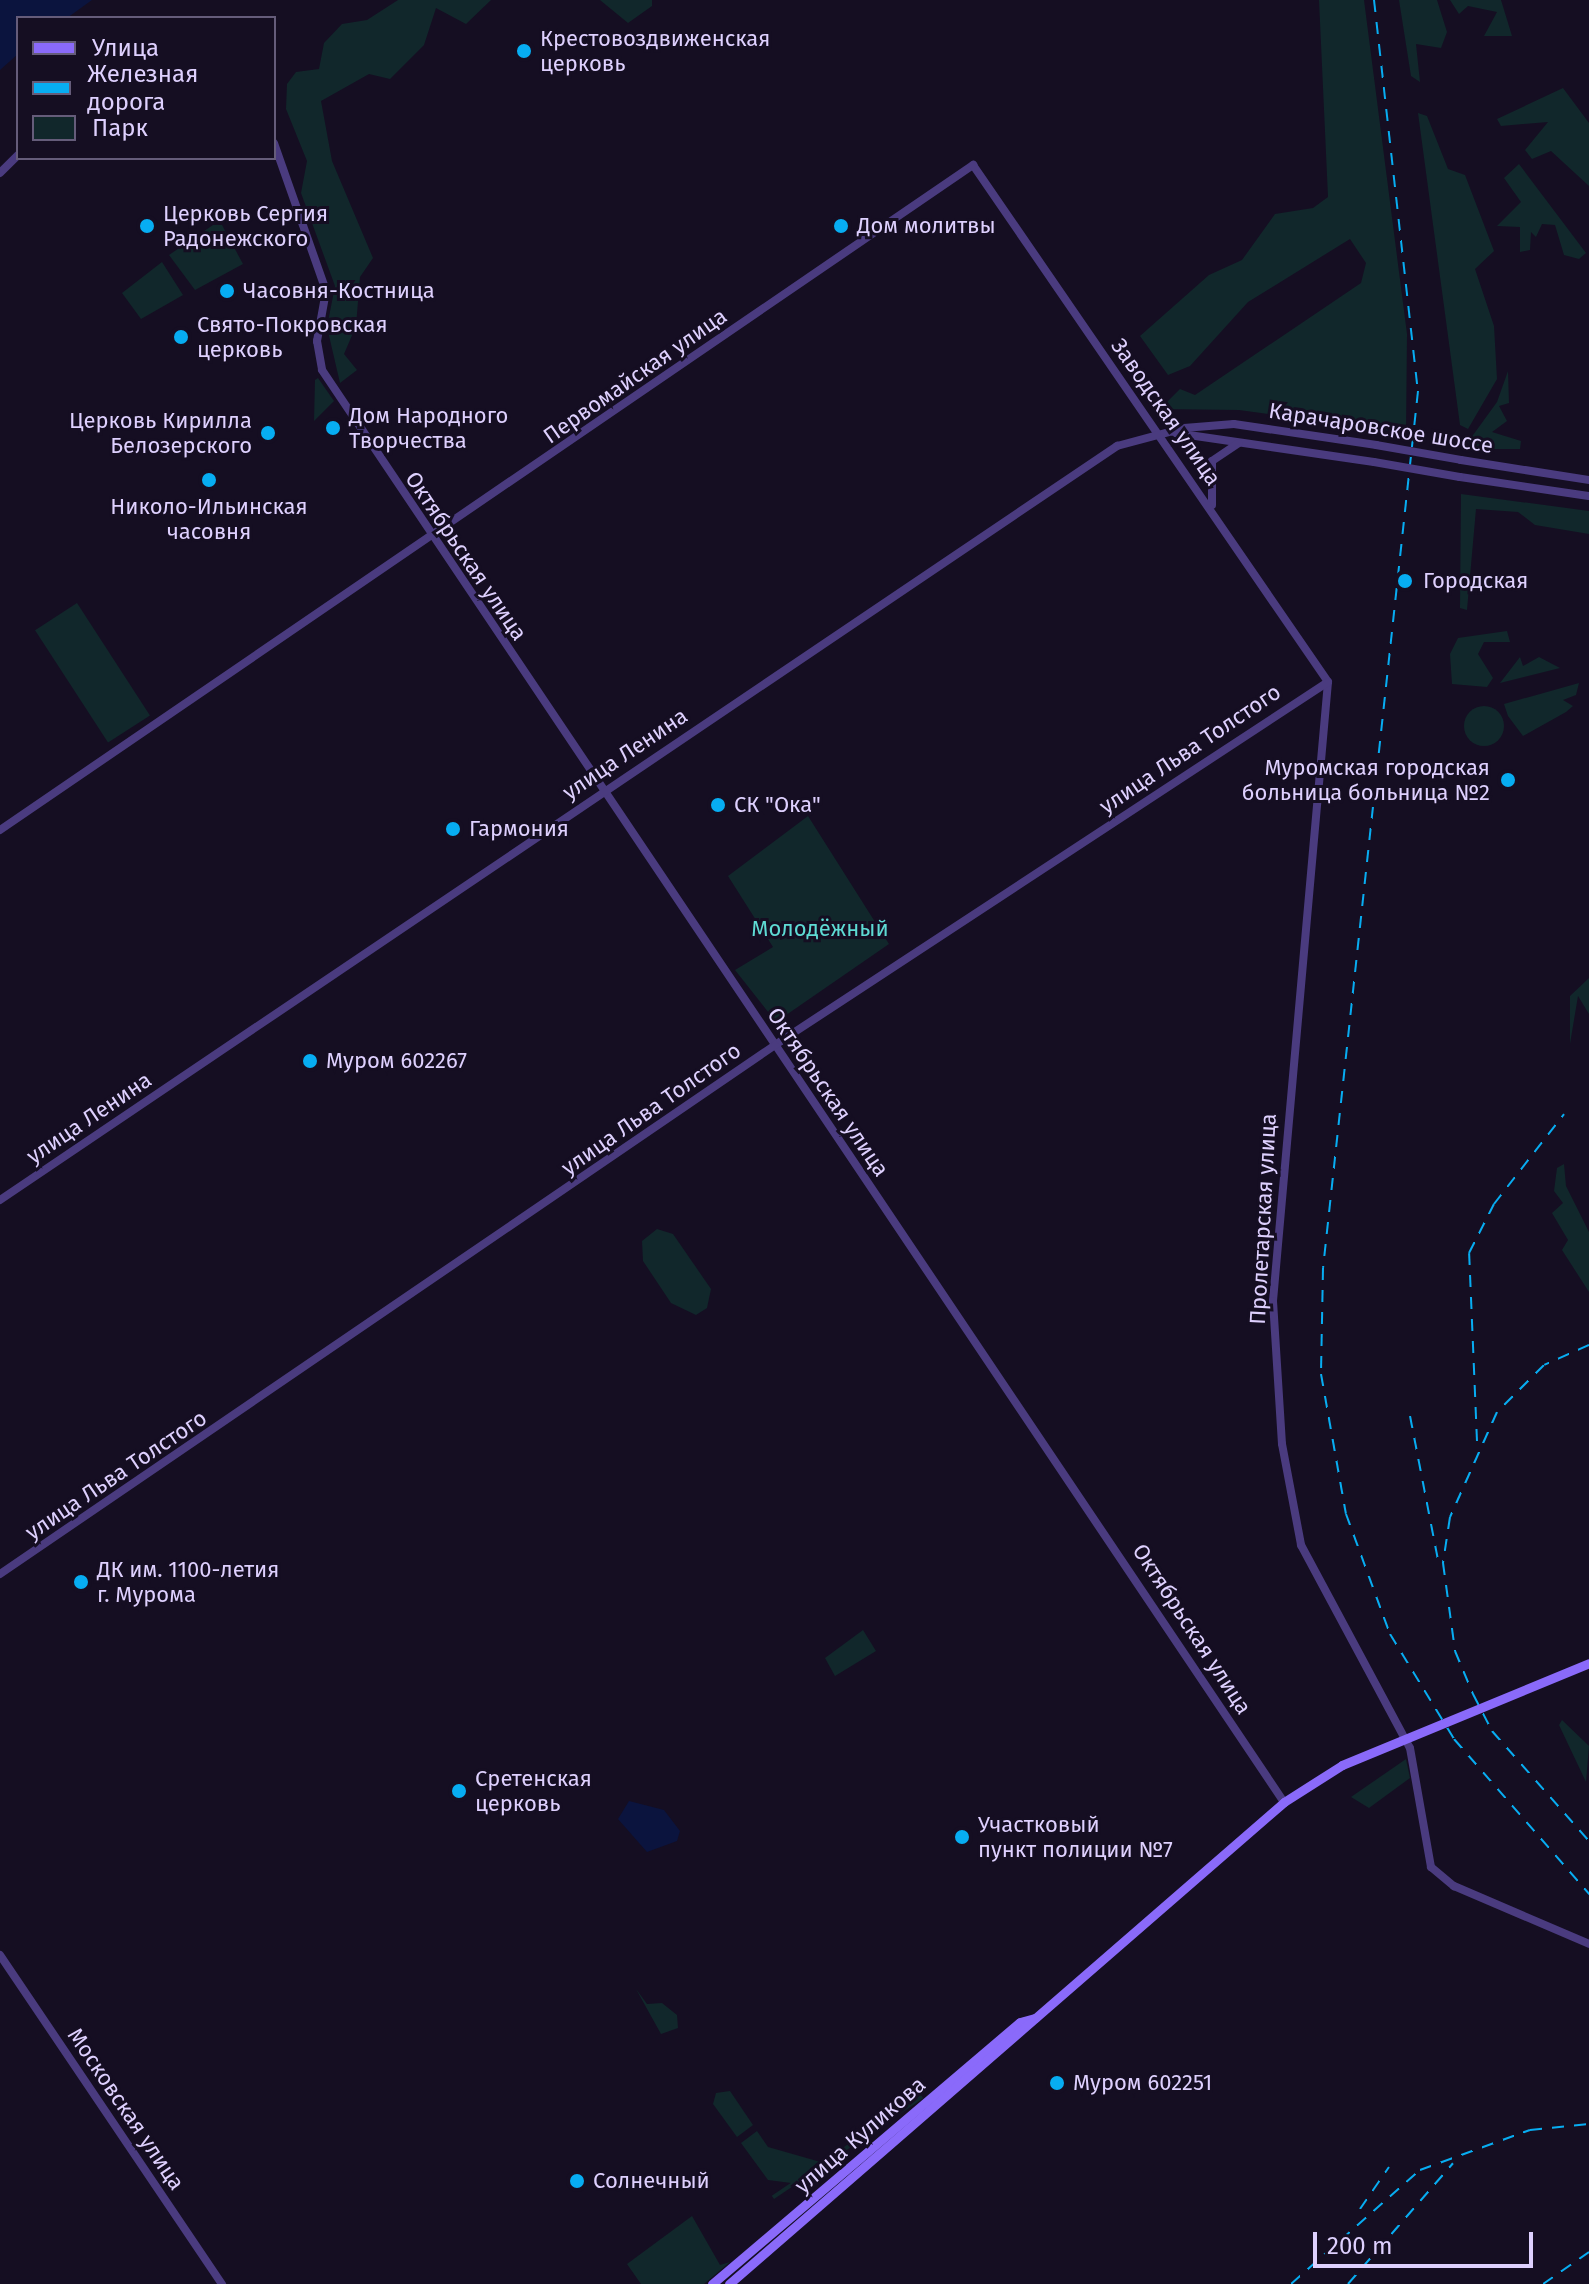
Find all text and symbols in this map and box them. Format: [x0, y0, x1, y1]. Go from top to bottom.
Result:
legend [16, 16, 276, 160]
place label: Крестовоздвиженская церковь [540, 25, 770, 76]
text: Улица [92, 34, 159, 62]
marker: Крестовоздвиженская церковь [515, 42, 533, 60]
text: Железная дорога [87, 60, 198, 116]
text: Парк [92, 114, 148, 142]
place label: Церковь Сергия Радонежского [163, 200, 328, 252]
place label: Дом молитвы [857, 213, 996, 239]
marker: Церковь Сергия Радонежского [138, 217, 156, 235]
marker: Дом молитвы [832, 217, 850, 235]
place label: Часовня-Костница [243, 278, 435, 304]
marker: Часовня-Костница [218, 282, 236, 300]
street label: Первомайская улица [538, 303, 732, 449]
place label: Свято-Покровская церковь [197, 311, 388, 362]
marker: Свято-Покровская церковь [172, 328, 190, 346]
street label: Заводская улица [1105, 333, 1227, 491]
street label: Карачаровское шоссе [1267, 397, 1495, 459]
place label: Дом Народного Творчества [349, 402, 508, 454]
place label: Церковь Кирилла Белозерского [69, 407, 252, 458]
marker: Дом Народного Творчества [324, 419, 342, 437]
marker: Церковь Кирилла Белозерского [259, 424, 277, 442]
street label: Октябрьская улица [400, 466, 532, 646]
marker: Николо-Ильинская часовня [200, 471, 218, 489]
place label: Николо-Ильинская часовня [110, 493, 308, 544]
place label: Городская [1423, 568, 1528, 594]
marker: Городская [1394, 570, 1416, 592]
street label: улица Льва Толстого [1094, 679, 1286, 819]
street label: улица Ленина [558, 703, 692, 805]
place label: Муромская городская больница больница №2 [1242, 754, 1490, 806]
marker: Муромская городская больница больница №2 [1497, 769, 1519, 791]
place label: СК "Ока" [734, 792, 821, 818]
marker: СК "Ока" [709, 796, 727, 814]
place label: Гармония [469, 816, 569, 842]
marker: Гармония [444, 820, 462, 838]
park label: Молодёжный [751, 916, 889, 942]
street label: Октябрьская улица [762, 1002, 894, 1182]
street label: улица Льва Толстого [556, 1037, 746, 1181]
place label: Муром 602267 [326, 1048, 467, 1074]
marker: Муром 602267 [301, 1052, 319, 1070]
street label: улица Ленина [22, 1067, 156, 1169]
street label: Пролетарская улица [1244, 1113, 1282, 1325]
street label: улица Льва Толстого [20, 1405, 212, 1545]
street label: Октябрьская улица [1127, 1539, 1257, 1719]
place label: ДК им. 1100-летия г. Мурома [97, 1556, 279, 1608]
marker: ДК им. 1100-летия г. Мурома [72, 1573, 90, 1591]
place label: Сретенская церковь [475, 1765, 592, 1816]
marker: Сретенская церковь [450, 1782, 468, 1800]
place label: Участковый пункт полиции №7 [978, 1811, 1173, 1862]
marker: Участковый пункт полиции №7 [953, 1828, 971, 1846]
street label: Московская улица [62, 2023, 190, 2195]
place label: Муром 602251 [1073, 2070, 1212, 2096]
street label: улица Куликова [789, 2071, 931, 2199]
marker: Муром 602251 [1048, 2074, 1066, 2092]
place label: Солнечный [593, 2168, 710, 2194]
marker: Солнечный [568, 2172, 586, 2190]
scale bar [1317, 2216, 1537, 2266]
text: 200 m [1327, 2232, 1393, 2260]

